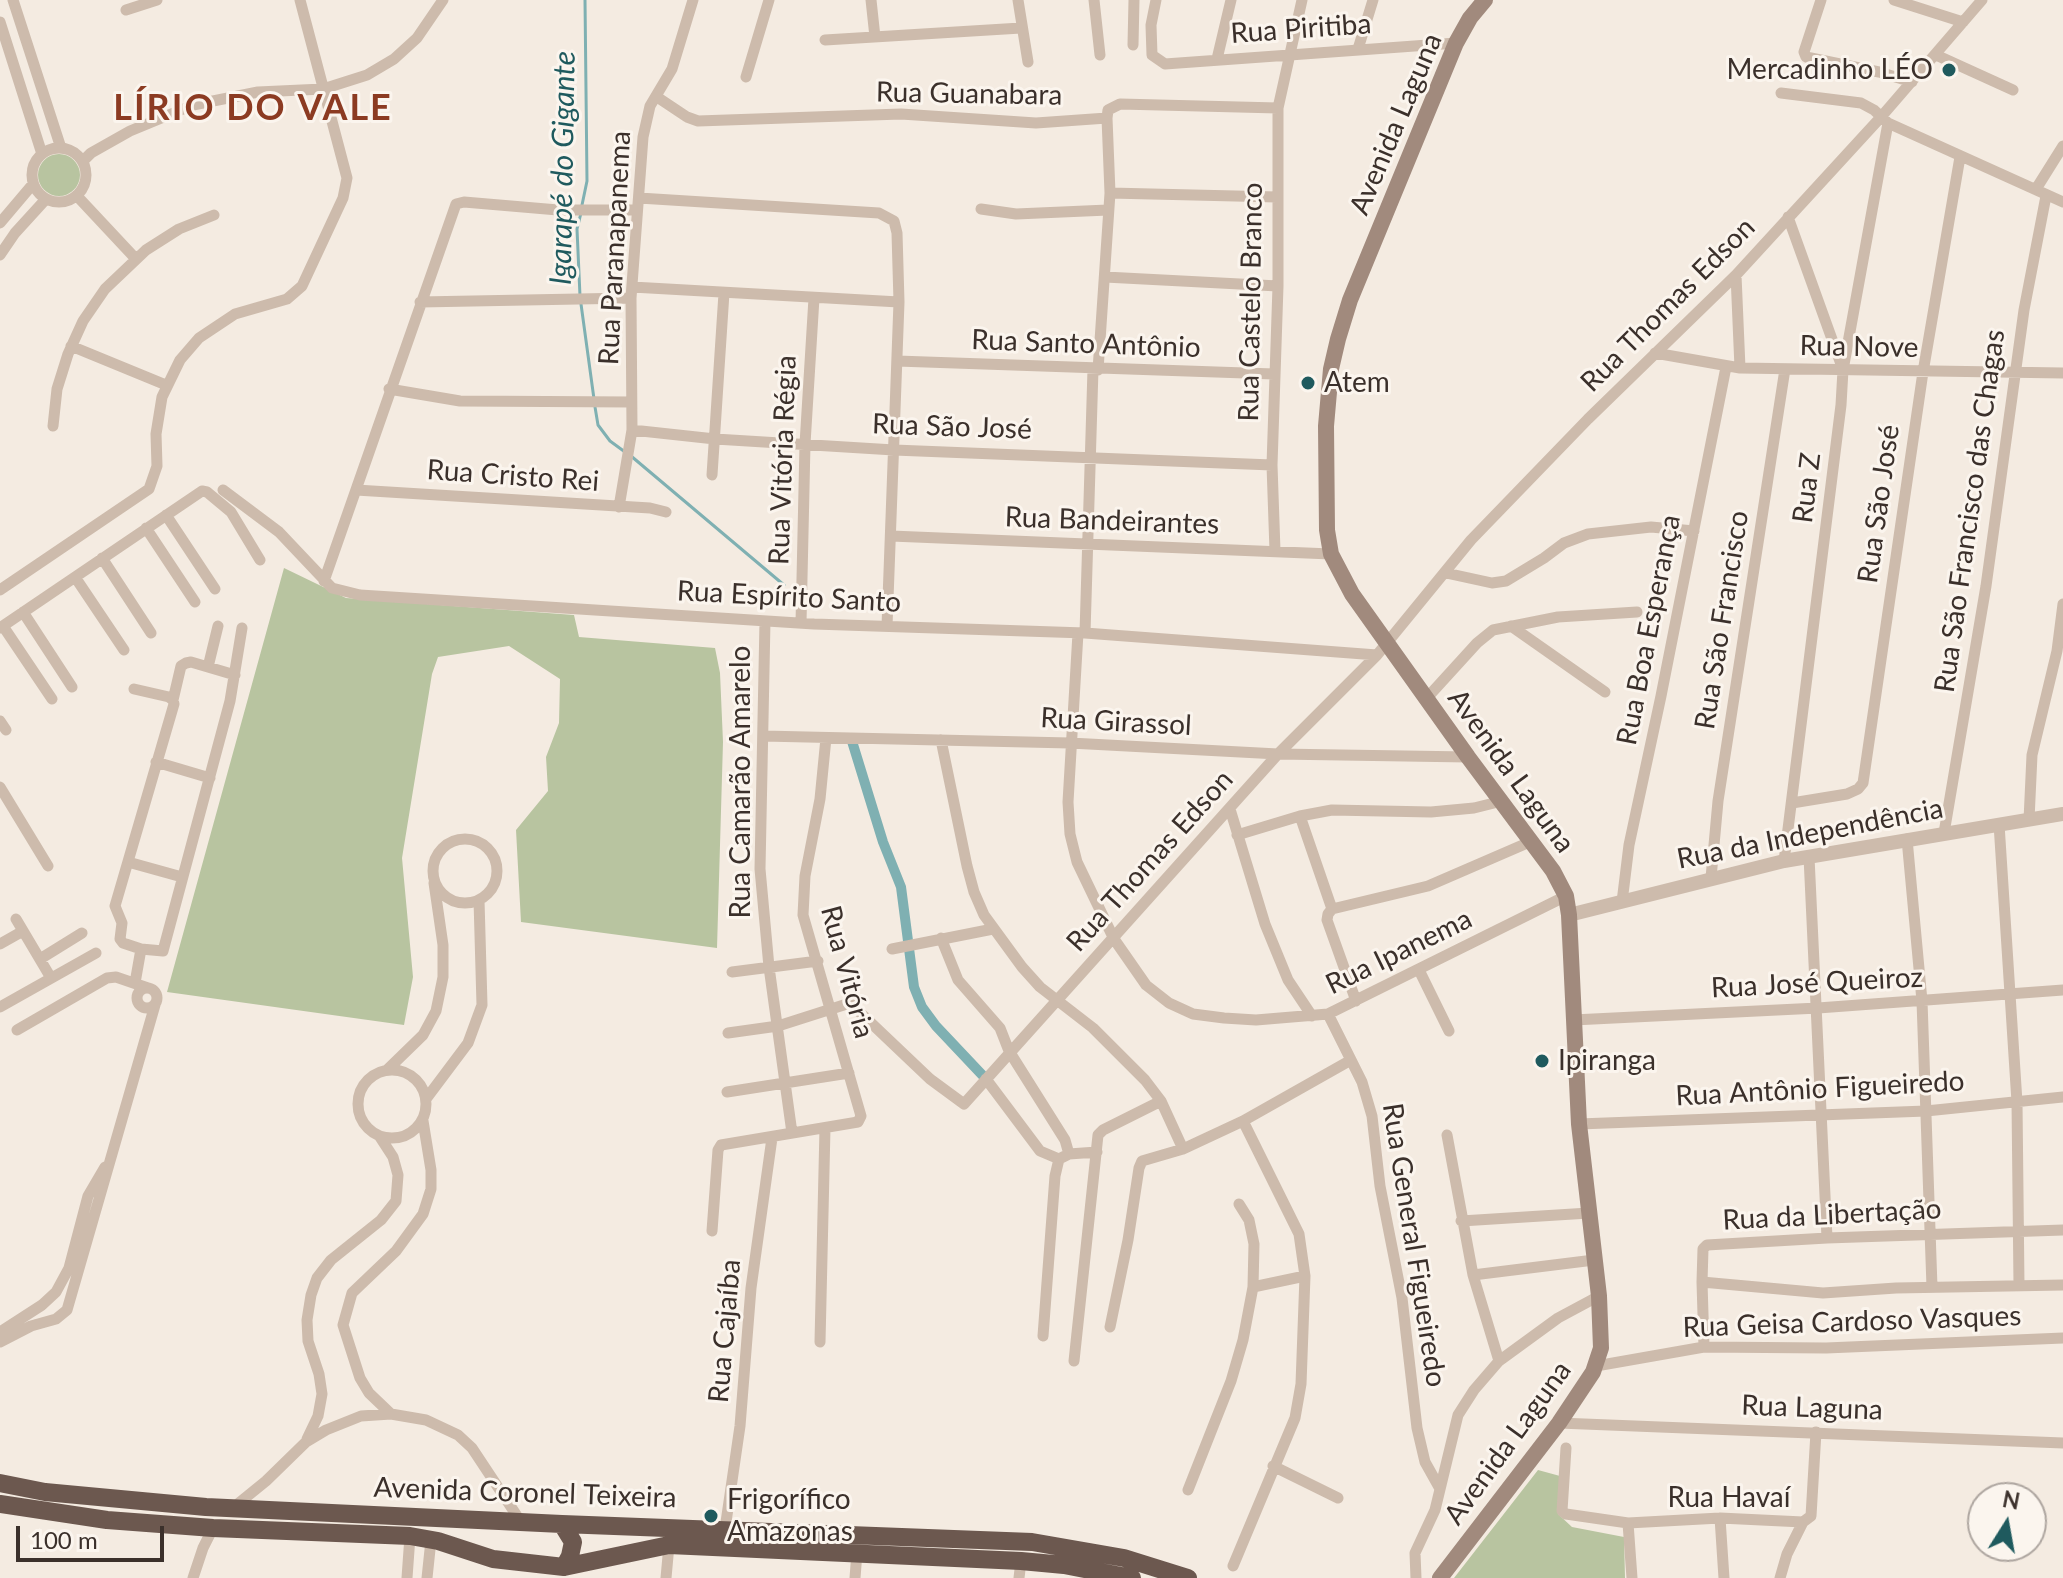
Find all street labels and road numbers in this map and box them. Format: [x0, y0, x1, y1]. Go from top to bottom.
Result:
street label: Rua Piritiba [1230, 7, 1372, 51]
street label: Avenida Laguna [1343, 28, 1449, 220]
street label: Rua Guanabara [876, 76, 1062, 112]
street label: Rua Paranapanema [592, 130, 638, 366]
street label: Rua Castelo Branco [1232, 182, 1270, 422]
street label: Rua Thomas Edson [1574, 211, 1762, 399]
street label: Rua Santo Antônio [971, 323, 1201, 365]
street label: Rua São Francisco das Chagas [1928, 328, 2012, 694]
street label: Rua Nove [1799, 329, 1919, 365]
street label: Rua Vitória Régia [763, 355, 803, 565]
street label: Rua São José [872, 407, 1032, 447]
street label: Rua São José [1851, 423, 1907, 585]
street label: Rua Z [1786, 451, 1828, 525]
street label: Rua Cristo Rei [426, 453, 600, 499]
street label: Rua Bandeirantes [1004, 500, 1220, 542]
street label: Rua São Francisco [1688, 508, 1756, 732]
street label: Rua Boa Esperança [1610, 512, 1688, 748]
street label: Rua Espírito Santo [676, 574, 902, 620]
street label: Rua Camarão Amarelo [724, 646, 758, 918]
street label: Avenida Laguna [1440, 683, 1582, 859]
street label: Rua Girassol [1040, 701, 1192, 743]
street label: Rua Thomas Edson [1060, 763, 1240, 959]
street label: Rua da Independência [1674, 792, 1946, 876]
street label: Rua Vitória [813, 902, 881, 1042]
street label: Rua Ipanema [1321, 902, 1477, 1002]
street label: Rua José Queiroz [1710, 961, 1924, 1005]
street label: Rua Antônio Figueiredo [1675, 1065, 1965, 1113]
street label: Rua General Figueiredo [1375, 1101, 1453, 1389]
street label: Rua da Libertação [1722, 1192, 1942, 1238]
street label: Rua Cajaíba [702, 1258, 748, 1404]
street label: Rua Geisa Cardoso Vasques [1682, 1299, 2022, 1345]
street label: Avenida Laguna [1437, 1355, 1579, 1531]
street label: Rua Laguna [1741, 1389, 1883, 1427]
street label: Avenida Coronel Teixeira [373, 1471, 677, 1515]
street label: Rua Havaí [1667, 1481, 1791, 1515]

